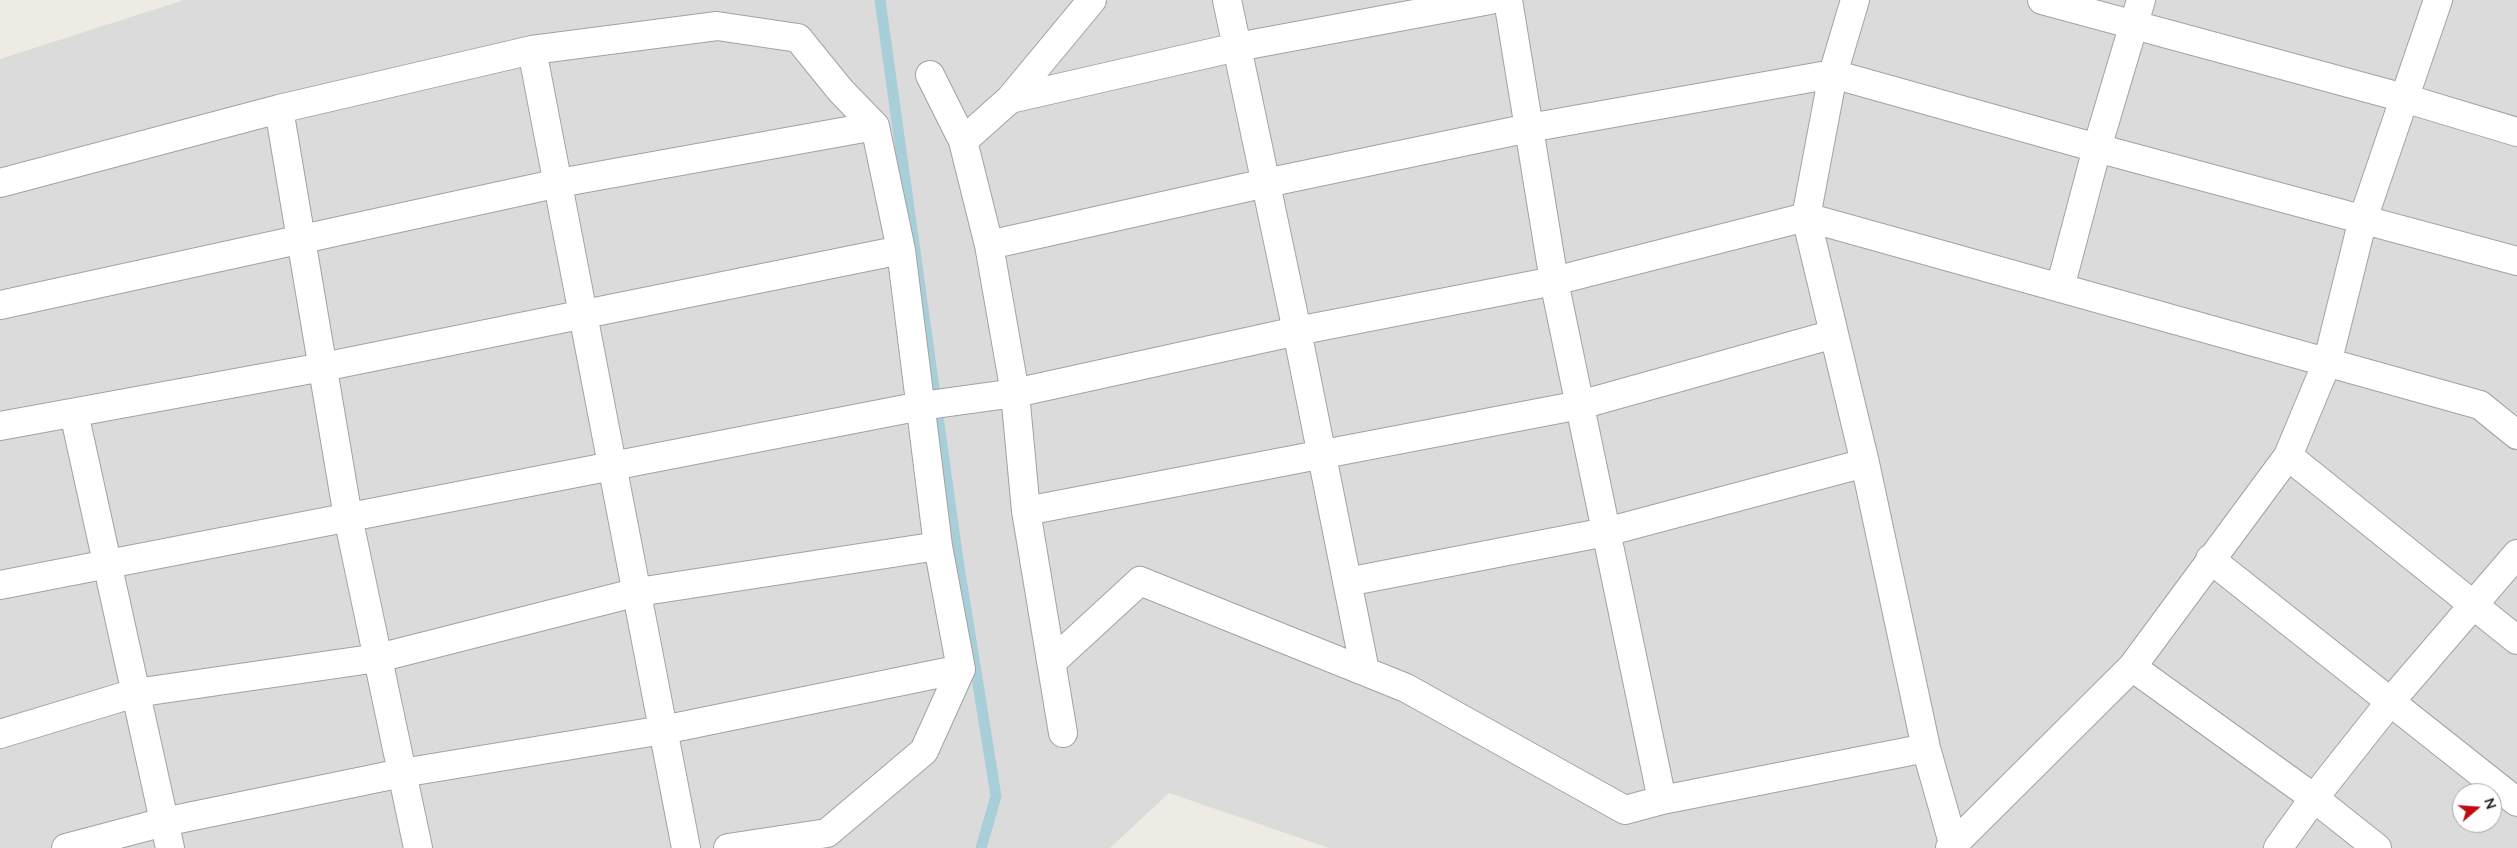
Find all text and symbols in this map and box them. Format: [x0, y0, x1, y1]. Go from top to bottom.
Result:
north arrow [2452, 783, 2502, 833]
text: N [2481, 796, 2501, 811]

